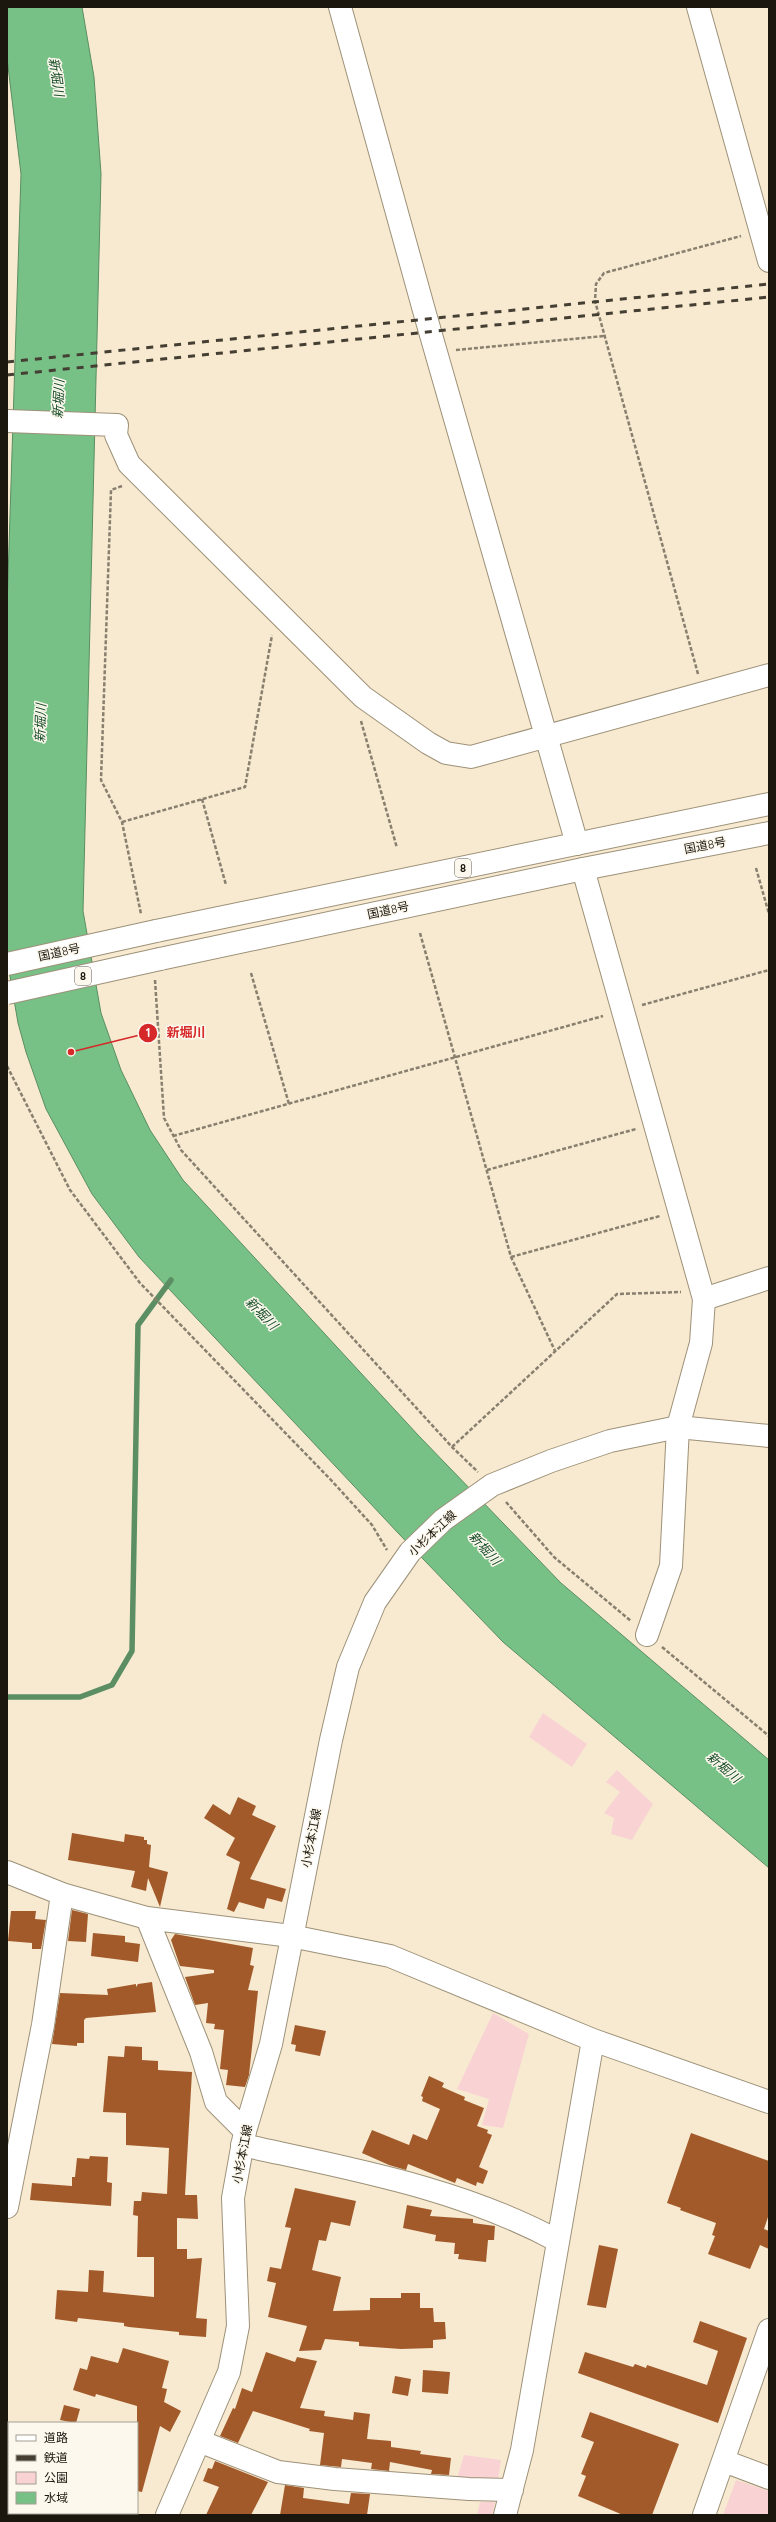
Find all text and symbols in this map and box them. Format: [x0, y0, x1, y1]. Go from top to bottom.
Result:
water label: 新堀川 [46, 56, 68, 99]
water label: 新堀川 [49, 377, 67, 419]
water label: 新堀川 [31, 701, 49, 743]
street label: 国道8号 [683, 834, 727, 856]
road number: 8 [455, 859, 471, 877]
street label: 国道8号 [366, 898, 410, 922]
street label: 国道8号 [37, 940, 81, 964]
road number: 8 [75, 967, 91, 985]
callout: 新堀川 [138, 1020, 213, 1045]
text: 新堀川 [166, 1024, 206, 1040]
text: 1 [146, 1025, 150, 1040]
water label: 新堀川 [243, 1293, 283, 1334]
street label: 小杉本江線 [405, 1507, 459, 1559]
water label: 新堀川 [466, 1528, 505, 1569]
water label: 新堀川 [704, 1748, 745, 1787]
street label: 小杉本江線 [298, 1807, 324, 1869]
street label: 小杉本江線 [229, 2123, 255, 2185]
legend [8, 2422, 138, 2514]
text: 道路 [44, 2430, 68, 2445]
text: 鉄道 [44, 2450, 68, 2465]
text: 公園 [44, 2470, 68, 2485]
text: 水域 [44, 2490, 68, 2505]

